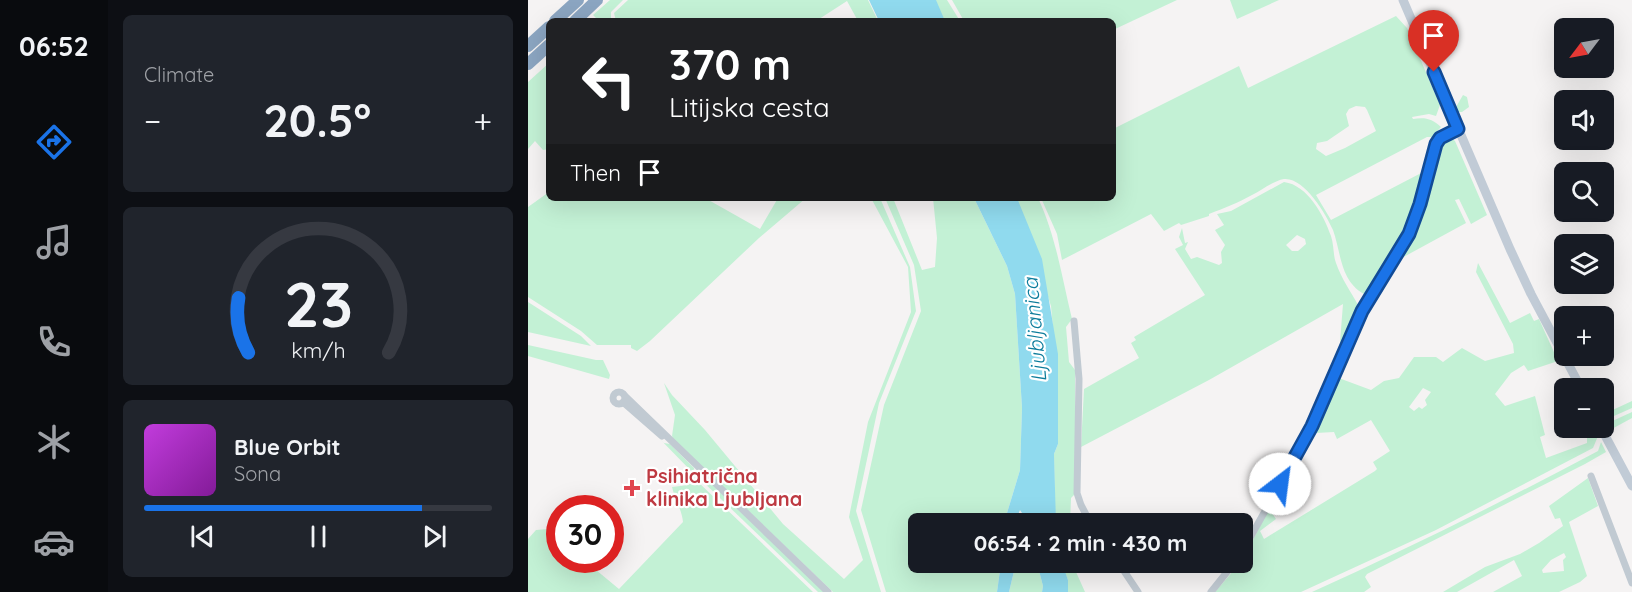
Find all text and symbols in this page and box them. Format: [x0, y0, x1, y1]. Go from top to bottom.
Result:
pin [1408, 10, 1459, 72]
north arrow [1554, 18, 1614, 78]
map controls [1554, 18, 1614, 438]
icon: arrive [1417, 19, 1450, 52]
text: 06:52 [19, 29, 89, 63]
text: 370 m [669, 38, 791, 91]
icon: left [570, 42, 648, 120]
text: Climate [144, 62, 214, 87]
text: Litijska cesta [669, 90, 830, 124]
button: sound [1554, 90, 1614, 150]
text: 20.5° [263, 92, 371, 148]
text: − [144, 100, 161, 141]
text: + [473, 100, 492, 141]
icon: directions [33, 121, 75, 163]
icon: arrive [633, 156, 666, 189]
text: Then [570, 159, 621, 187]
button: search [1554, 162, 1614, 222]
icon: music [33, 221, 75, 263]
button: layers [1554, 234, 1614, 294]
text: 23 [283, 265, 353, 343]
water label: Ljubljanica [1016, 276, 1052, 383]
button: + [1554, 306, 1614, 366]
icon: phone [33, 321, 75, 363]
text: km/h [291, 337, 345, 363]
button: − [1554, 378, 1614, 438]
icon: climate [33, 421, 75, 463]
text: Blue Orbit [234, 433, 340, 461]
position arrow [1248, 452, 1312, 516]
text: Sona [234, 461, 281, 486]
place label: Psihiatrična klinika Ljubljana [646, 463, 802, 511]
marker: Psihiatrična klinika Ljubljana [623, 479, 641, 497]
speed limit sign: 30 [546, 495, 624, 573]
icon: previous [186, 520, 219, 553]
icon: pause [302, 520, 335, 553]
icon: next [418, 520, 451, 553]
icon: car [33, 521, 75, 563]
text: 06:54 · 2 min · 430 m [974, 529, 1187, 557]

